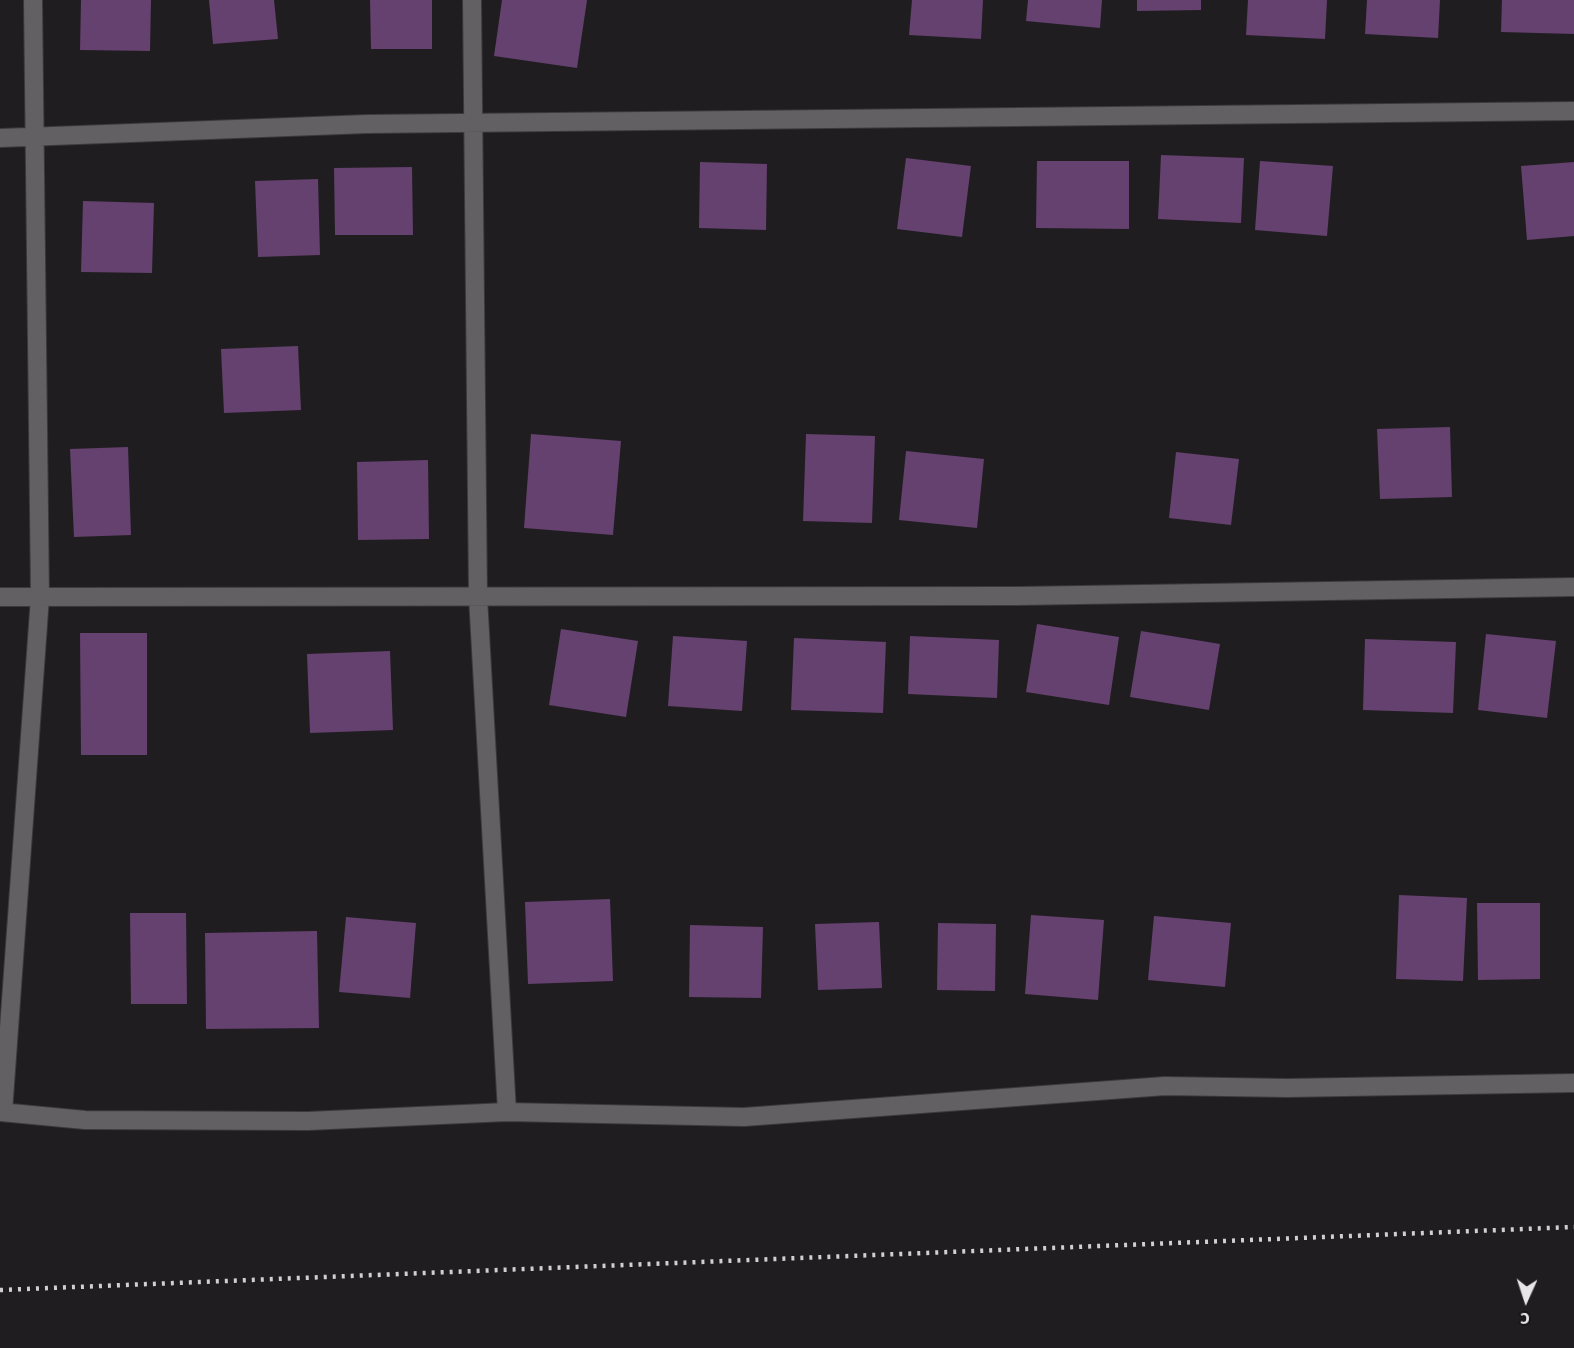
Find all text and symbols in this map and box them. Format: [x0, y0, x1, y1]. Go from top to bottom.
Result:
north arrow [1496, 1270, 1556, 1330]
text: С [1520, 1309, 1530, 1328]

